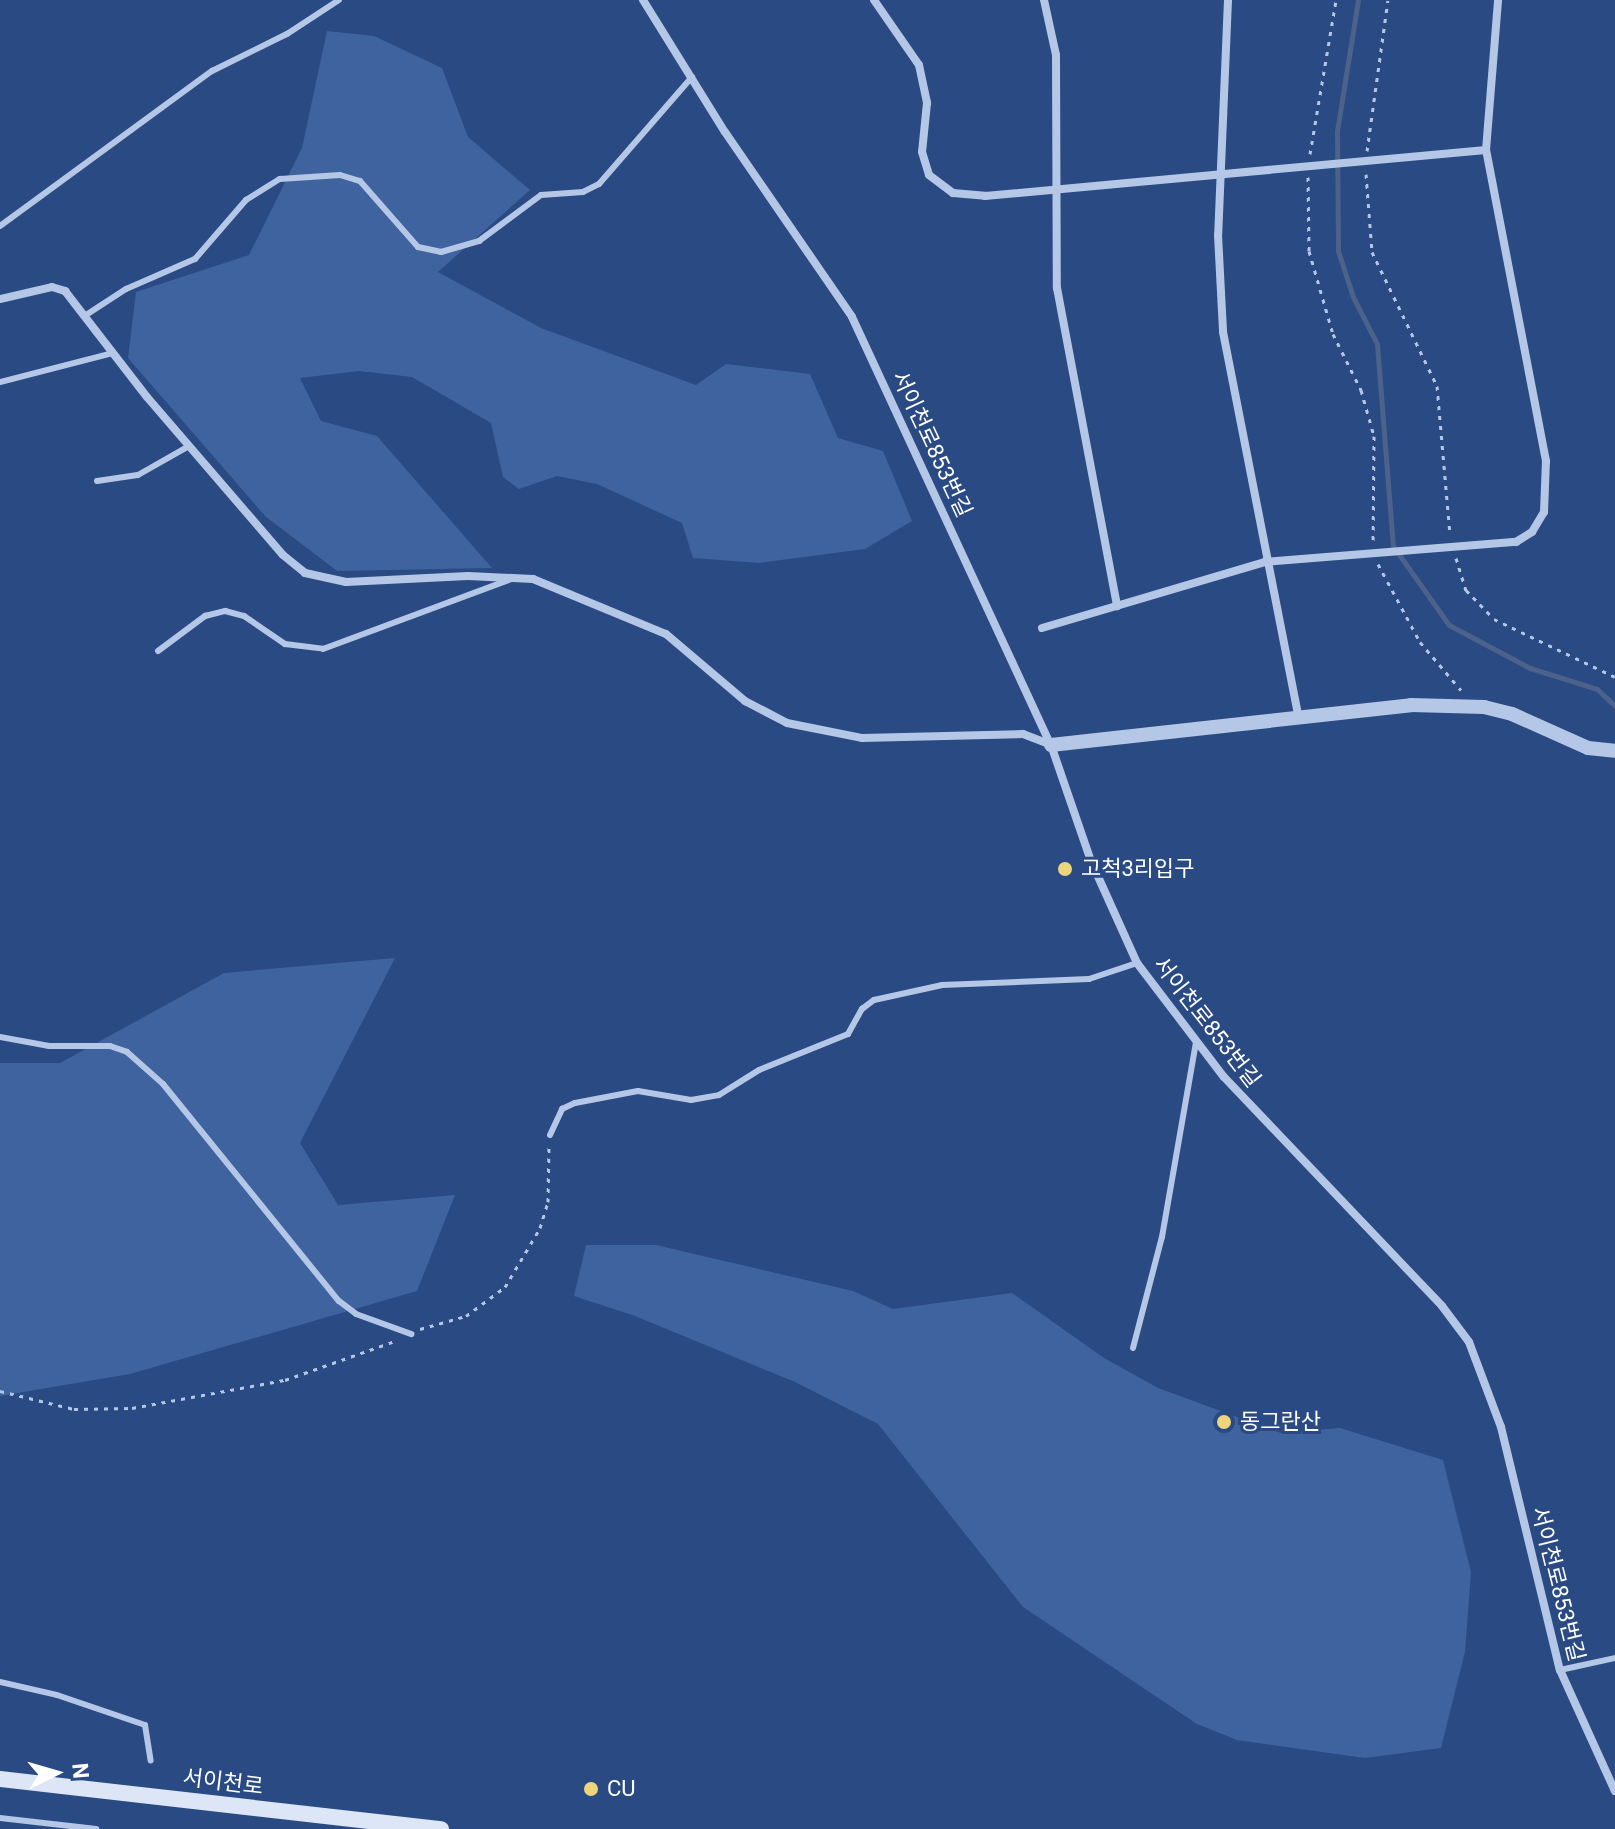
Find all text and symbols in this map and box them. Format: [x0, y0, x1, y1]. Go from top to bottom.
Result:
street label: 서이천로853번길 [887, 367, 977, 521]
place label: 고척3리입구 [1081, 856, 1195, 882]
marker: 고척3리입구 [1056, 860, 1074, 878]
street label: 서이천로853번길 [1148, 951, 1266, 1093]
place label: 동그란산 [1240, 1409, 1321, 1435]
marker: 동그란산 [1215, 1413, 1233, 1431]
street label: 서이천로853번길 [1526, 1504, 1590, 1664]
north arrow [16, 1733, 96, 1813]
text: N [67, 1762, 94, 1780]
street label: 서이천로 [181, 1764, 265, 1800]
place label: CU [607, 1776, 636, 1802]
marker: CU [582, 1780, 600, 1798]

